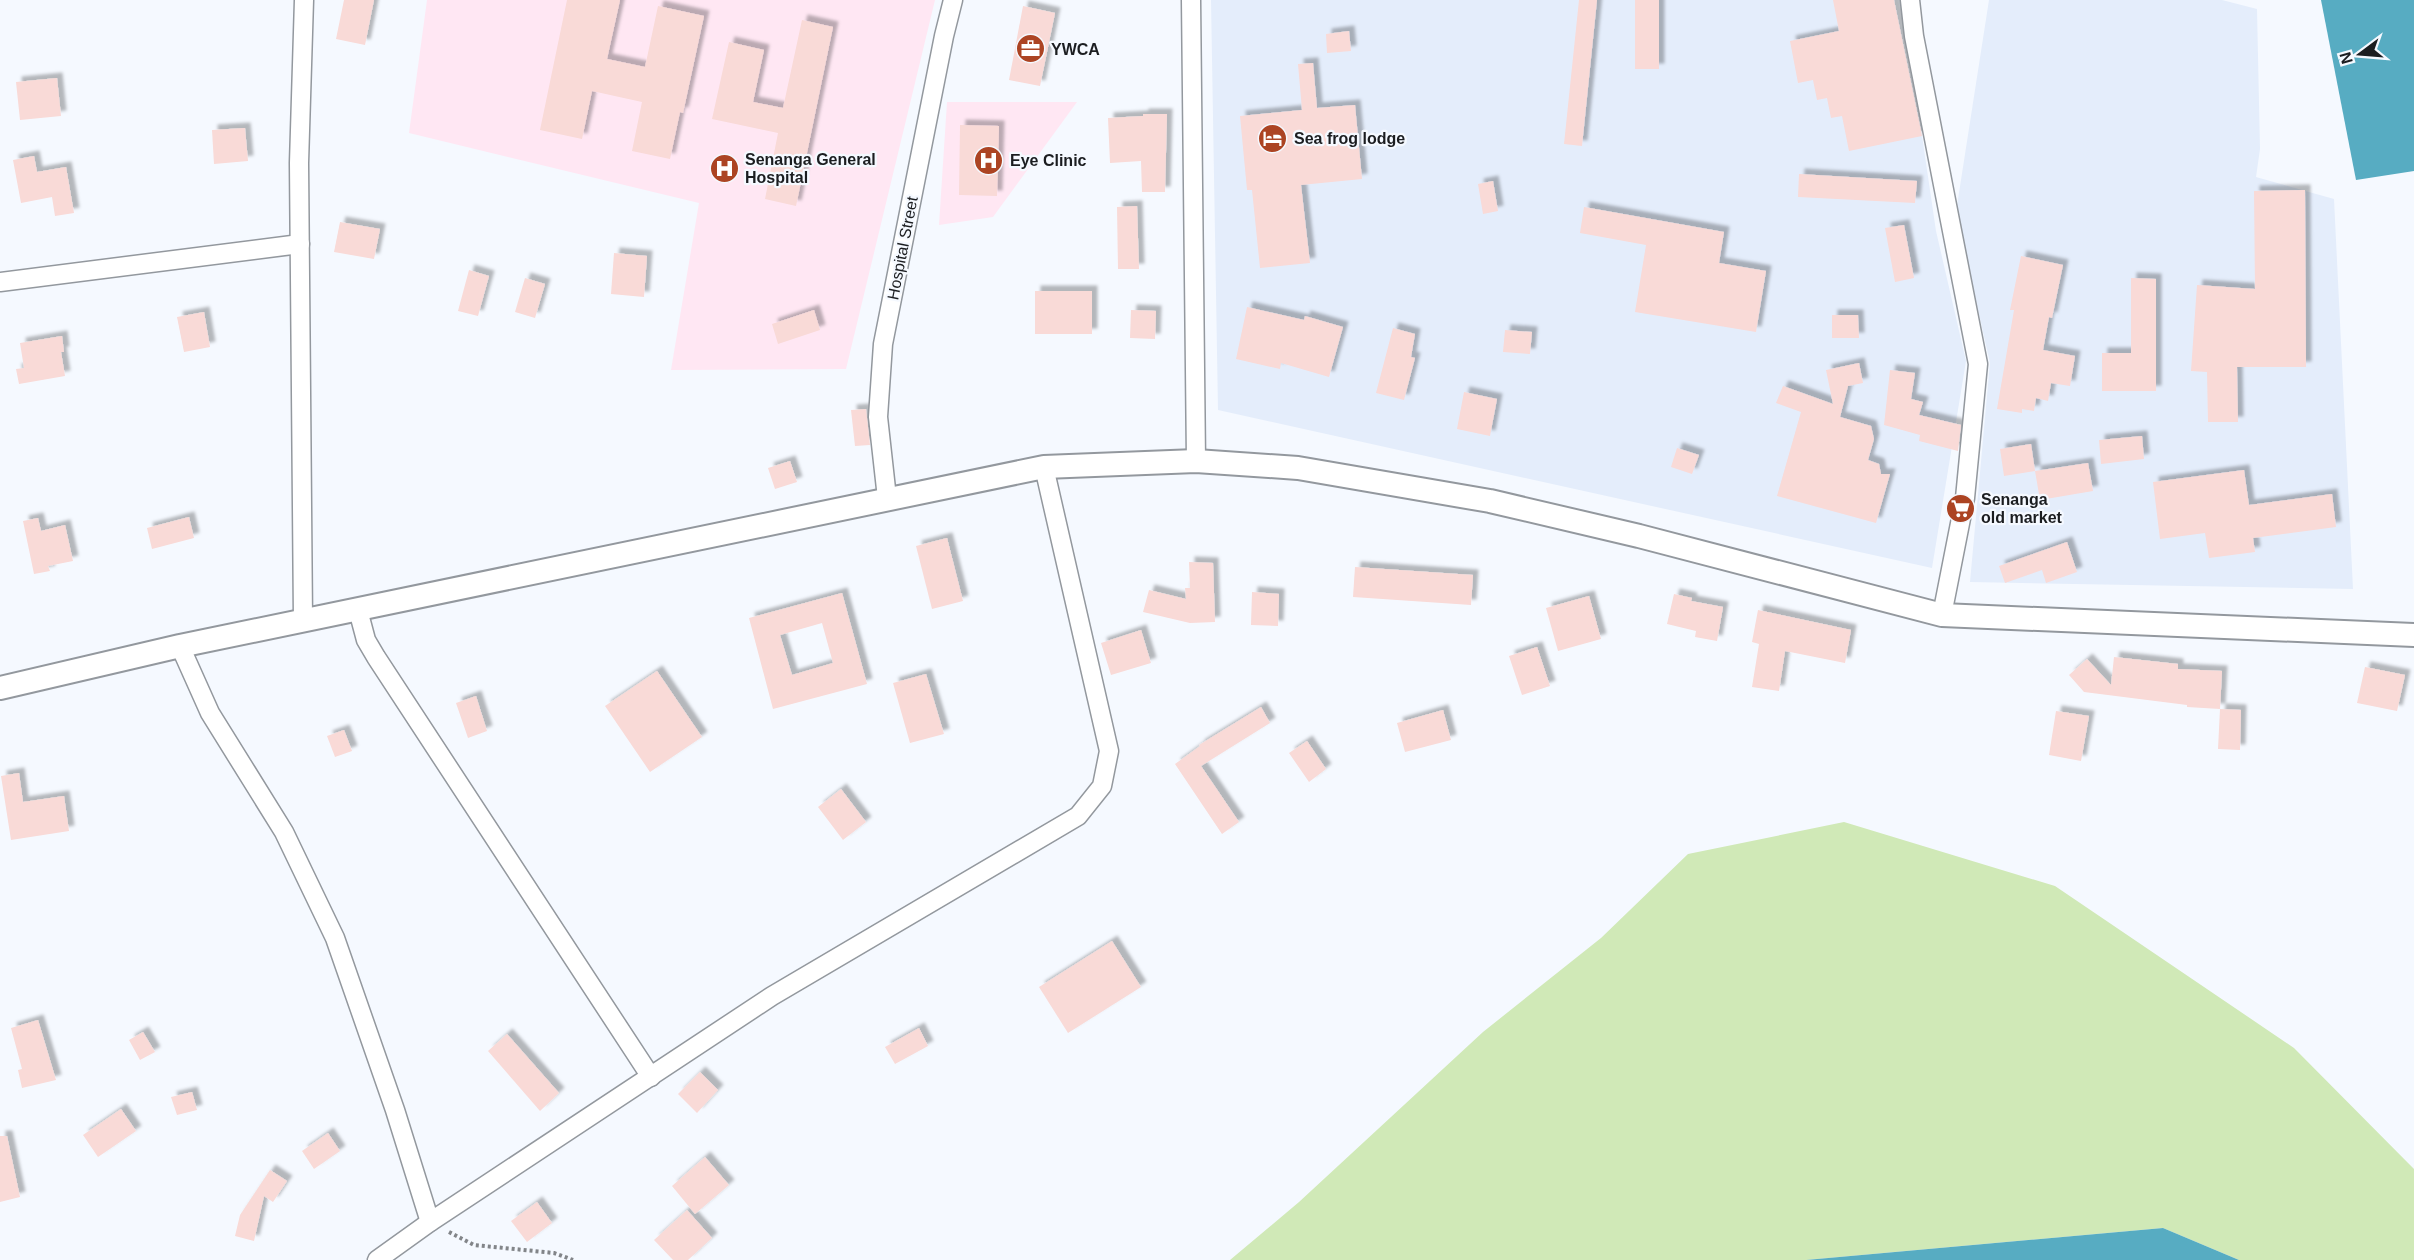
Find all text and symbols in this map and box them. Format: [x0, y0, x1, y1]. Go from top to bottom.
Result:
north arrow [2330, 24, 2390, 84]
office icon: YWCA [1014, 33, 1046, 65]
place label: YWCA [1051, 41, 1100, 58]
text: N [2336, 50, 2356, 66]
hotel icon: Sea frog lodge [1257, 122, 1289, 154]
place label: Sea frog lodge [1294, 130, 1405, 147]
hospital icon: Eye Clinic [973, 144, 1005, 176]
place label: Senanga General Hospital [745, 151, 876, 186]
hospital icon: Senanga General Hospital [708, 152, 740, 184]
place label: Eye Clinic [1010, 152, 1087, 169]
street label: Hospital Street [884, 194, 921, 301]
place label: Senanga old market [1981, 491, 2063, 526]
supermarket icon: Senanga old market [1944, 492, 1976, 524]

